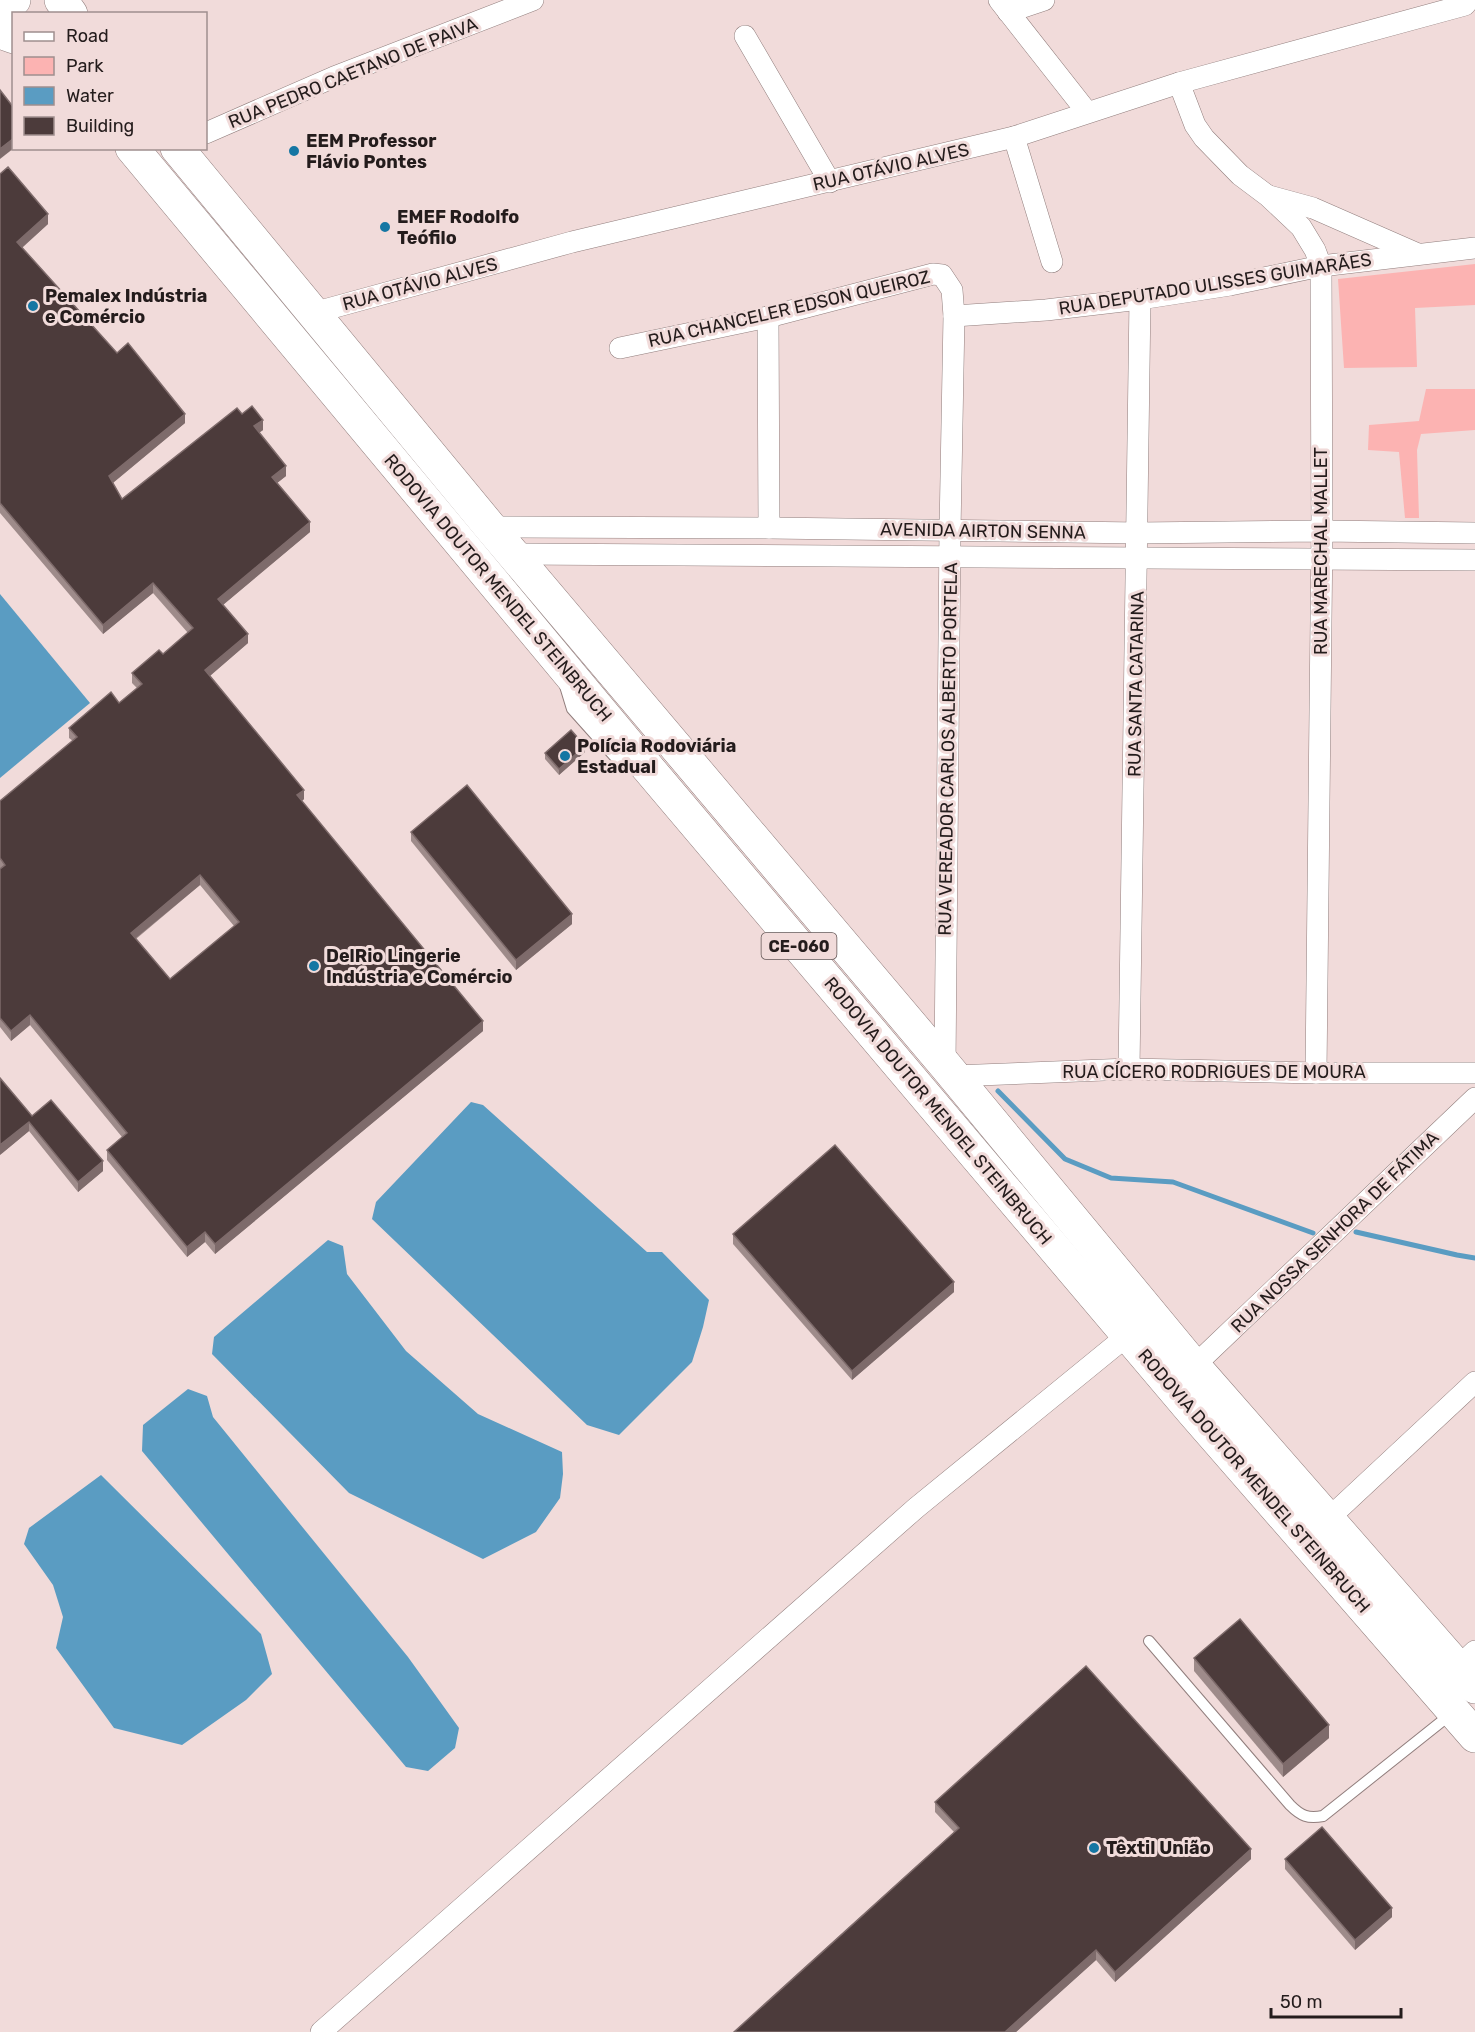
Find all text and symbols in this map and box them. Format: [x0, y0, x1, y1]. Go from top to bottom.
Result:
legend [12, 12, 207, 150]
street label: RUA PEDRO CAETANO DE PAIVA [225, 13, 481, 133]
text: Road [66, 25, 109, 47]
text: Park [66, 55, 104, 77]
text: Water [66, 85, 114, 107]
text: Building [66, 115, 134, 137]
place label: EEM Professor Flávio Pontes [306, 130, 437, 173]
street label: RUA OTÁVIO ALVES [811, 138, 971, 196]
marker: EEM Professor Flávio Pontes [287, 144, 301, 158]
place label: EMEF Rodolfo Teófilo [397, 206, 519, 249]
marker: EMEF Rodolfo Teófilo [378, 220, 392, 234]
street label: RUA DEPUTADO ULISSES GUIMARÃES [1057, 248, 1373, 320]
street label: RUA OTÁVIO ALVES [340, 253, 500, 315]
street label: RUA CHANCELER EDSON QUEIROZ [646, 266, 932, 352]
place label: Pemalex Indústria e Comércio [45, 285, 207, 328]
marker: Pemalex Indústria e Comércio [26, 299, 40, 313]
street label: RUA MARECHAL MALLET [1310, 447, 1332, 655]
street label: RODOVIA DOUTOR MENDEL STEINBRUCH [379, 450, 617, 726]
street label: AVENIDA AIRTON SENNA [880, 518, 1086, 544]
street label: RUA VEREADOR CARLOS ALBERTO PORTELA [934, 562, 962, 936]
street label: RUA SANTA CATARINA [1123, 591, 1149, 777]
place label: Polícia Rodoviária Estadual [577, 735, 736, 778]
marker: Polícia Rodoviária Estadual [558, 749, 572, 763]
road number: CE-060 [762, 933, 836, 959]
place label: DelRio Lingerie Indústria e Comércio [326, 945, 513, 988]
marker: DelRio Lingerie Indústria e Comércio [307, 959, 321, 973]
street label: RODOVIA DOUTOR MENDEL STEINBRUCH [819, 973, 1057, 1249]
street label: RUA CÍCERO RODRIGUES DE MOURA [1062, 1061, 1366, 1083]
street label: RUA NOSSA SENHORA DE FÁTIMA [1227, 1127, 1443, 1337]
street label: RODOVIA DOUTOR MENDEL STEINBRUCH [1133, 1344, 1375, 1618]
place label: Têxtil União [1106, 1837, 1211, 1859]
marker: Têxtil União [1087, 1841, 1101, 1855]
scale bar [1271, 1981, 1402, 2019]
text: 50 m [1280, 1991, 1323, 2013]

